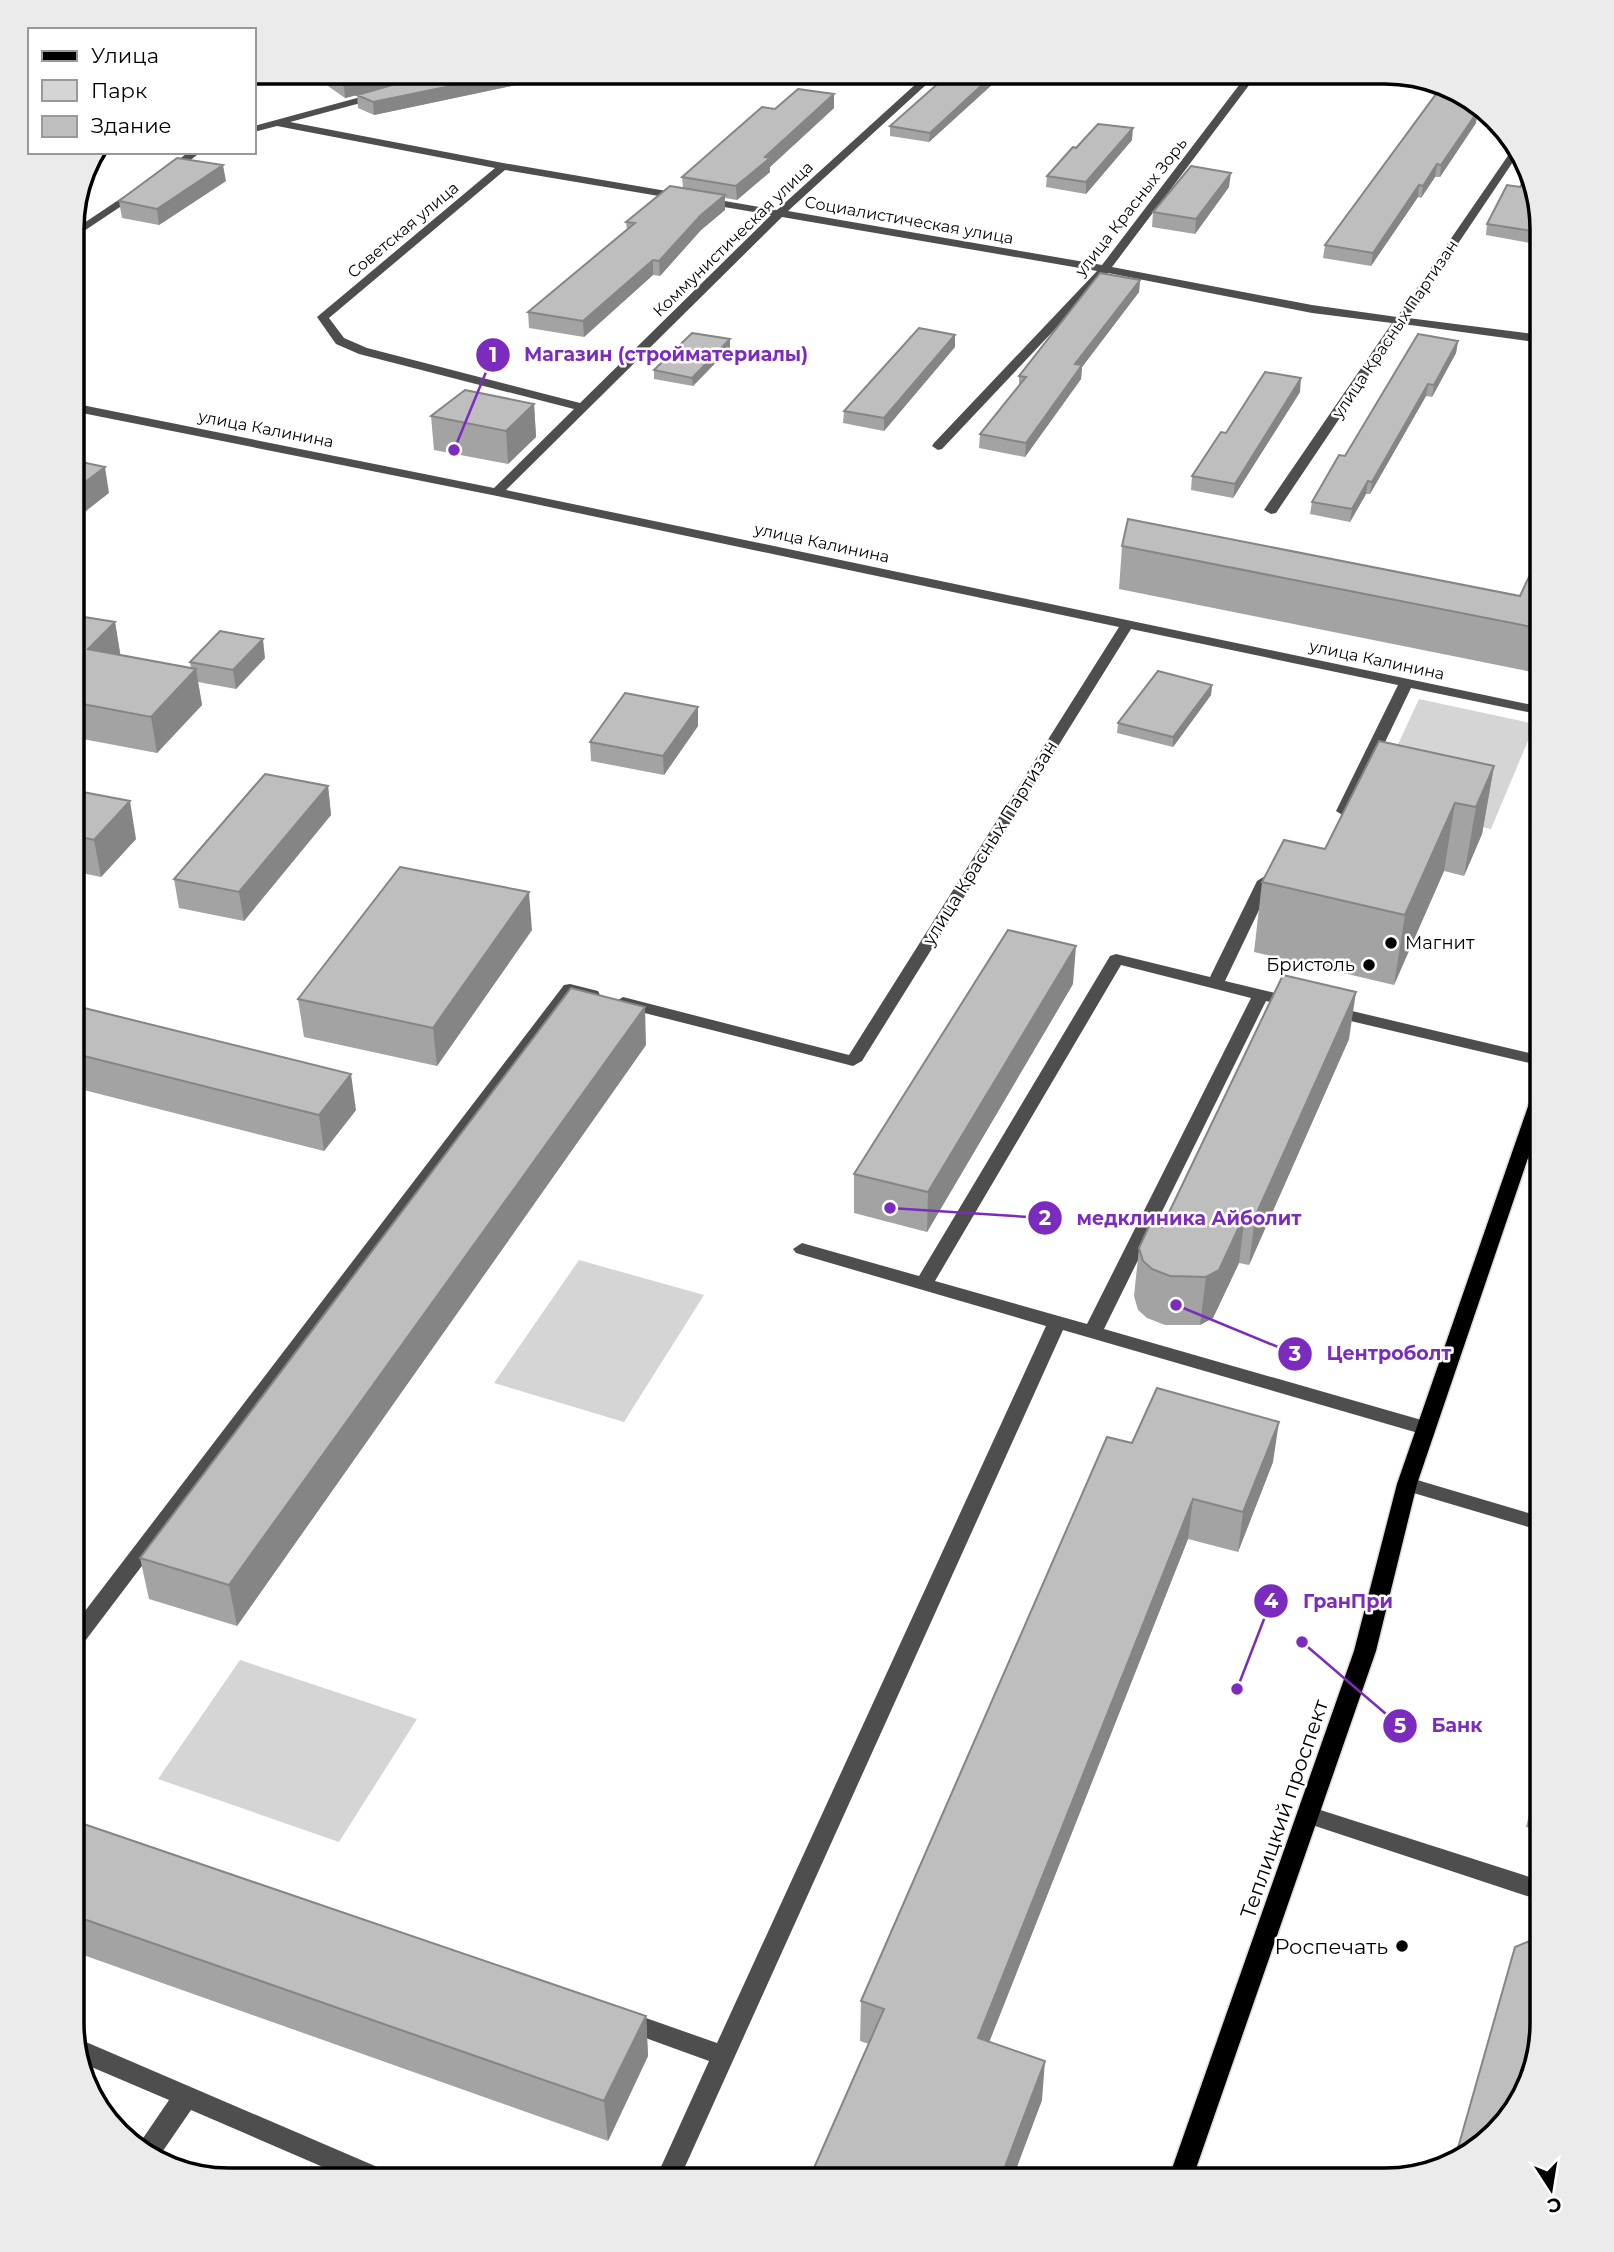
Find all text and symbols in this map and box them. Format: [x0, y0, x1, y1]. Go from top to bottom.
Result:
legend [28, 28, 256, 154]
text: Улица [91, 43, 159, 68]
text: Парк [91, 78, 147, 103]
text: Здание [91, 113, 172, 138]
street label: улица Красных Зорь [1070, 134, 1191, 281]
street label: Коммунистическая улица [649, 157, 817, 321]
street label: Советская улица [344, 178, 462, 282]
street label: Социалистическая улица [803, 192, 1015, 248]
street label: улица Красных Партизан [1328, 236, 1462, 423]
callout: Магазин (стройматериалы) [475, 335, 822, 375]
text: 1 [489, 342, 497, 367]
text: Магазин (стройматериалы) [524, 343, 808, 366]
street label: улица Калинина [196, 406, 335, 451]
street label: улица Калинина [752, 519, 891, 567]
street label: улица Калинина [1307, 636, 1446, 684]
street label: улица Красных Партизан [917, 737, 1062, 950]
place label: Магнит [1405, 932, 1475, 954]
marker: Магнит [1383, 935, 1399, 951]
place label: Бристоль [1266, 954, 1355, 976]
marker: Бристоль [1361, 957, 1377, 973]
callout: медклиника Айболит [1028, 1198, 1316, 1238]
text: 2 [1039, 1205, 1051, 1230]
text: медклиника Айболит [1077, 1207, 1302, 1230]
callout: Центроболт [1277, 1334, 1465, 1374]
text: 3 [1288, 1341, 1301, 1366]
text: Центроболт [1327, 1342, 1452, 1365]
callout: ГранПри [1254, 1581, 1407, 1621]
text: 4 [1264, 1588, 1279, 1613]
text: ГранПри [1303, 1590, 1393, 1613]
street label: Теплицкий проспект [1235, 1696, 1333, 1922]
callout: Банк [1382, 1706, 1496, 1746]
text: 5 [1394, 1713, 1406, 1738]
text: Банк [1432, 1714, 1483, 1737]
place label: Роспечать [1274, 1934, 1388, 1959]
marker: Роспечать [1394, 1938, 1410, 1954]
north arrow [1516, 2154, 1586, 2224]
text: С [1545, 2192, 1564, 2218]

